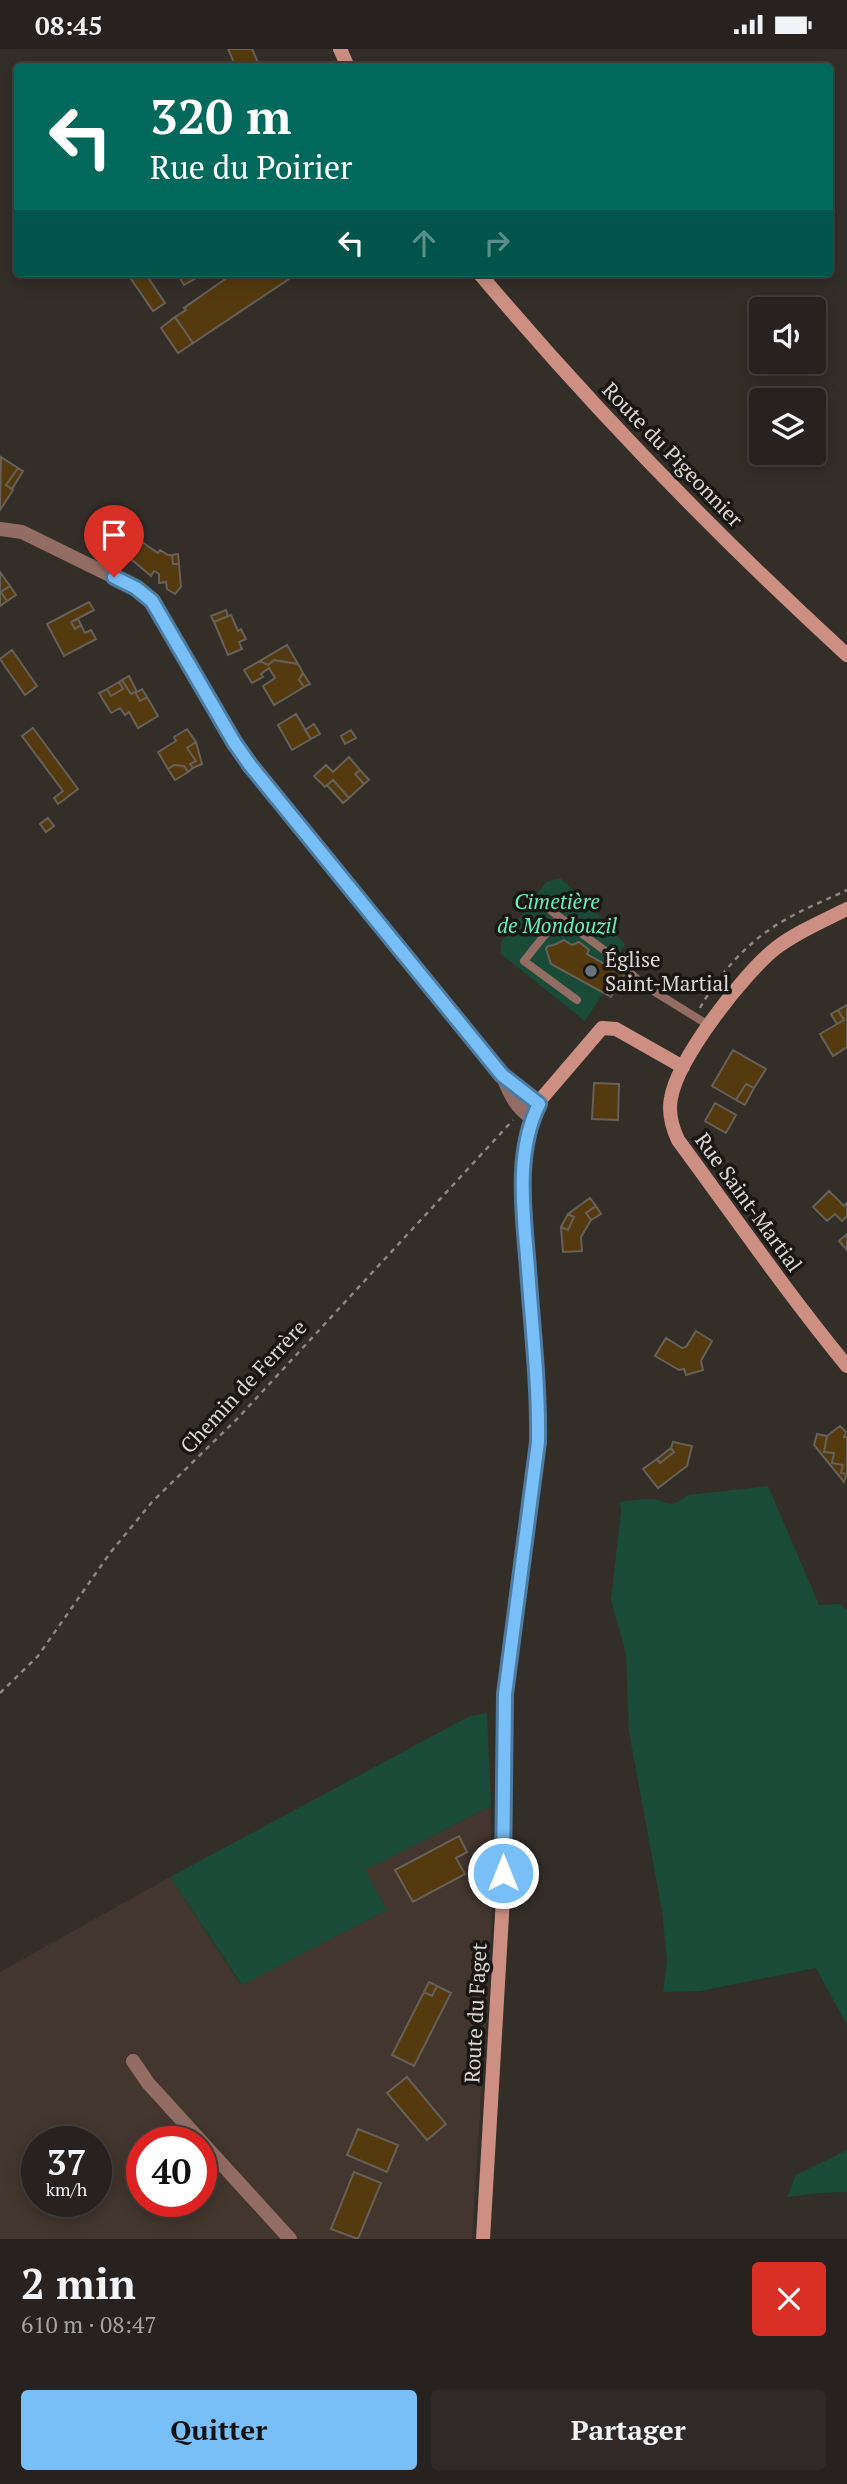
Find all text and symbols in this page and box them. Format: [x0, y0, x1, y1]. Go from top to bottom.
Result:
text: 08:45 [35, 8, 103, 42]
text: 320 m [150, 83, 292, 148]
icon: left [35, 91, 126, 182]
text: Rue du Poirier [150, 146, 352, 188]
icon: left [332, 224, 370, 262]
icon: ahead [405, 224, 443, 262]
icon: right [478, 224, 516, 262]
map controls [749, 297, 826, 465]
button: sound [749, 297, 826, 374]
street label: Route du Pigeonnier [597, 376, 749, 532]
button: layers [749, 388, 826, 465]
pin [84, 505, 144, 577]
icon: arrive [95, 516, 133, 554]
park label: Cimetière de Mondouzil [497, 887, 617, 939]
place label: Église Saint-Martial [605, 945, 729, 997]
marker: Église Saint-Martial [583, 963, 599, 979]
street label: Rue Saint-Martial [689, 1127, 809, 1277]
street label: Chemin de Ferrère [174, 1313, 312, 1459]
position arrow [466, 1836, 540, 1910]
street label: Route du Faget [457, 1942, 493, 2084]
speed limit sign: 40 [126, 2126, 217, 2217]
text: 37 [47, 2139, 86, 2185]
text: km/h [46, 2177, 87, 2201]
text: 2 min [21, 2255, 136, 2311]
button: close [752, 2262, 826, 2336]
text: 610 m · 08:47 [21, 2309, 156, 2340]
button: Quitter [21, 2390, 417, 2470]
button: Partager [431, 2390, 826, 2470]

